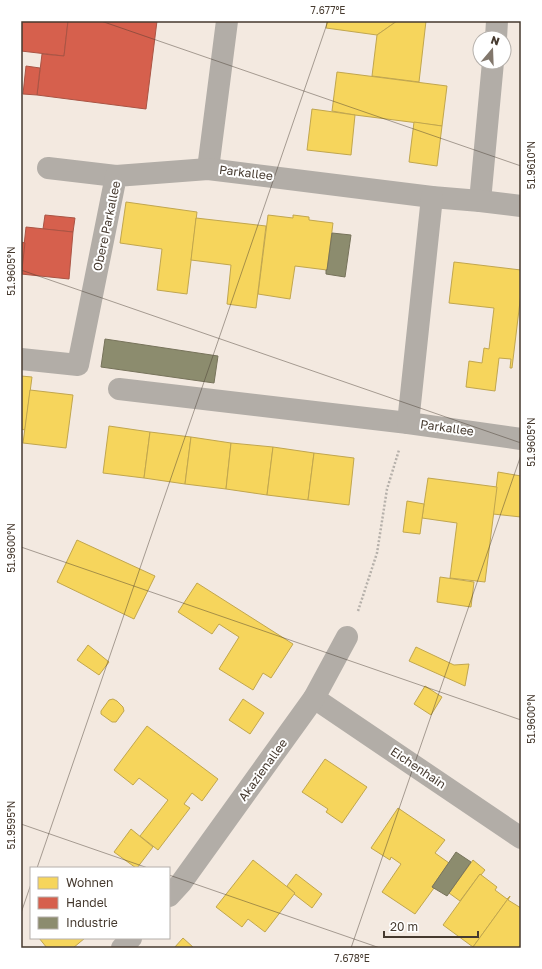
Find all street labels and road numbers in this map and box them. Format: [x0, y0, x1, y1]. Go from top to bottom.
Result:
street label: Parkallee [218, 162, 274, 183]
street label: Obere Parkallee [90, 179, 123, 272]
street label: Parkallee [419, 416, 475, 439]
street label: Akazienallee [235, 736, 290, 804]
street label: Eichenhain [388, 744, 449, 792]

